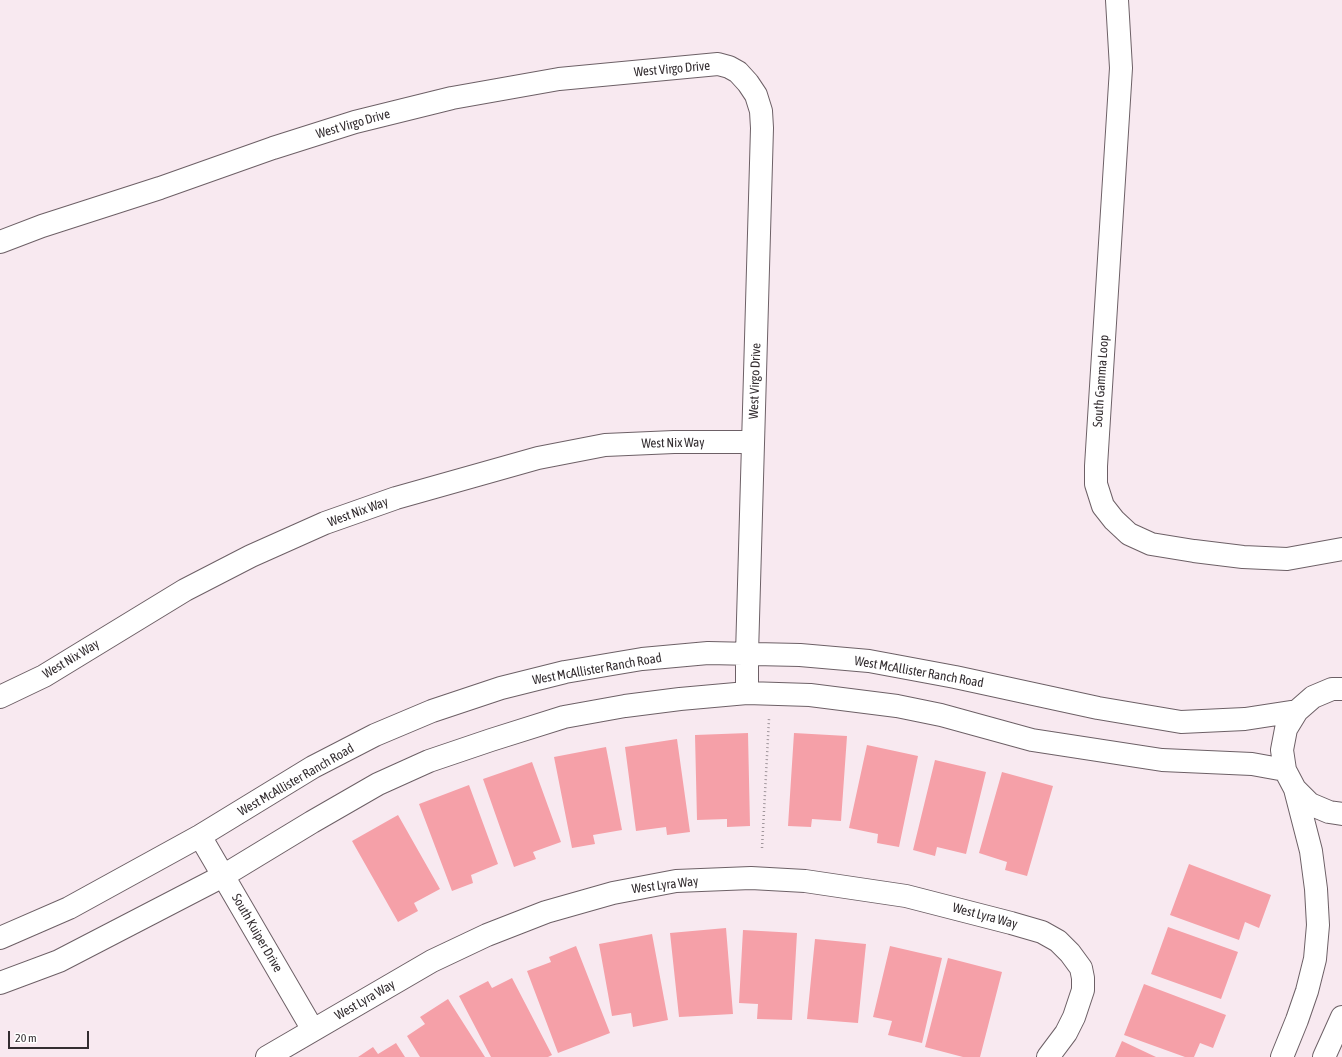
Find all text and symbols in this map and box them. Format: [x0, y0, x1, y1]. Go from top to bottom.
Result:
street label: West Virgo Drive [633, 58, 711, 80]
street label: West Virgo Drive [314, 106, 392, 142]
street label: South Gamma Loop [1090, 334, 1112, 428]
street label: West Virgo Drive [746, 343, 764, 419]
street label: West Nix Way [641, 435, 705, 451]
street label: West Nix Way [326, 494, 390, 530]
street label: West Nix Way [40, 636, 102, 682]
street label: West McAllister Ranch Road [531, 650, 663, 688]
street label: West McAllister Ranch Road [853, 653, 985, 691]
street label: West McAllister Ranch Road [235, 740, 357, 820]
street label: West Lyra Way [631, 873, 699, 897]
street label: South Kuiper Drive [228, 891, 286, 975]
street label: West Lyra Way [951, 900, 1019, 932]
street label: West Lyra Way [332, 977, 398, 1023]
scale bar [10, 1023, 91, 1049]
text: 20 m [15, 1031, 37, 1045]

